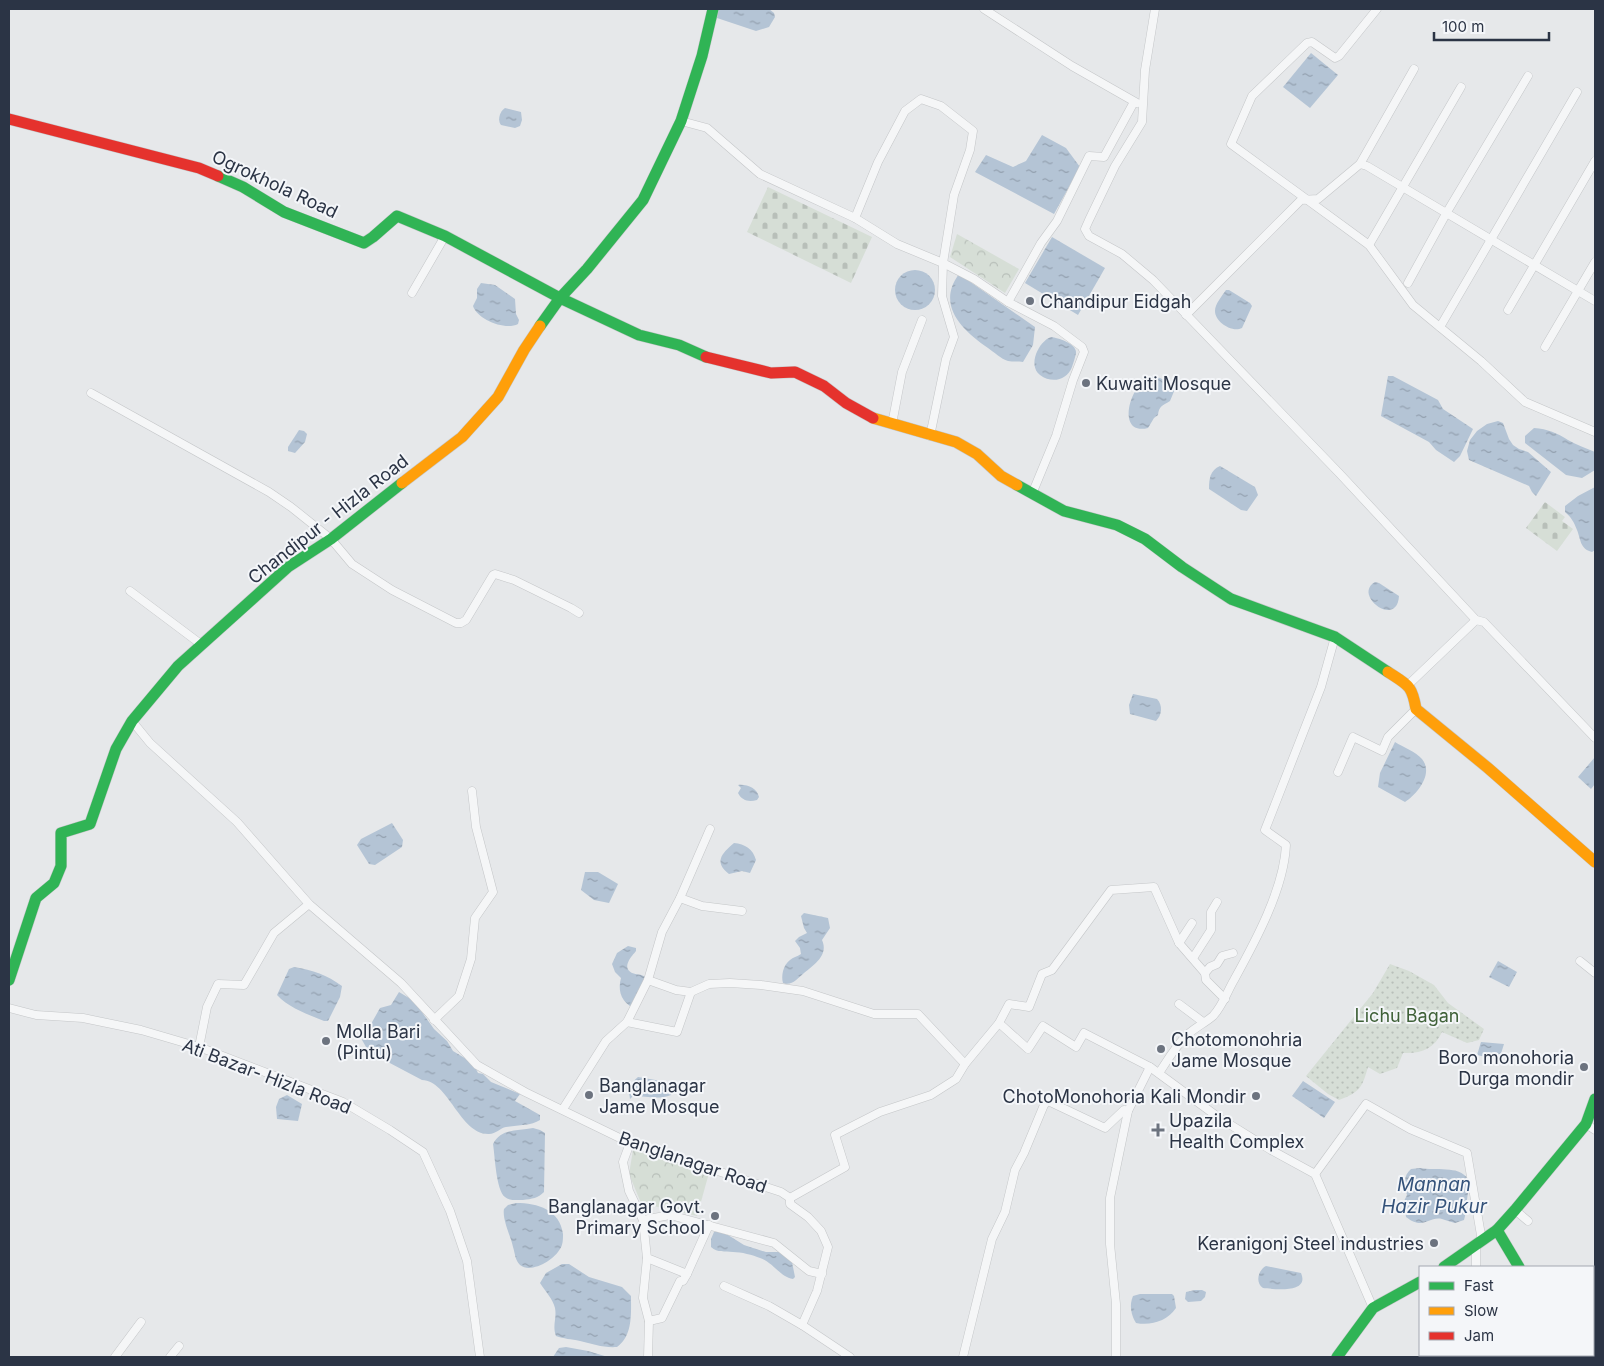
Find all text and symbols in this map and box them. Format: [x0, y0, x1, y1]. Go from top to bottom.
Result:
scale bar [1434, 10, 1549, 42]
text: 100 m [1442, 17, 1484, 36]
street label: Ogrokhola Road [209, 146, 341, 222]
place label: Chandipur Eidgah [1040, 291, 1191, 312]
marker: Chandipur Eidgah [1024, 295, 1036, 307]
place label: Kuwaiti Mosque [1096, 373, 1231, 394]
marker: Kuwaiti Mosque [1080, 377, 1092, 389]
street label: Chandipur - Hizla Road [244, 450, 412, 588]
park label: Lichu Bagan [1355, 1005, 1459, 1026]
place label: Molla Bari (Pintu) [336, 1021, 420, 1063]
place label: Chotomonohria Jame Mosque [1171, 1029, 1302, 1071]
street label: Ati Bazar- Hizla Road [180, 1034, 354, 1118]
marker: Molla Bari (Pintu) [320, 1035, 332, 1047]
marker: Chotomonohria Jame Mosque [1155, 1043, 1167, 1055]
place label: Boro monohoria Durga mondir [1438, 1047, 1574, 1089]
marker: Boro monohoria Durga mondir [1578, 1061, 1590, 1073]
place label: Banglanagar Jame Mosque [599, 1075, 719, 1117]
place label: ChotoMonohoria Kali Mondir [1003, 1086, 1246, 1107]
marker: Banglanagar Jame Mosque [583, 1089, 595, 1101]
marker: ChotoMonohoria Kali Mondir [1250, 1090, 1262, 1102]
place label: Upazila Health Complex [1169, 1110, 1305, 1152]
marker: Upazila Health Complex [1151, 1123, 1165, 1137]
street label: Banglanagar Road [616, 1127, 770, 1197]
water label: Mannan Hazir Pukur [1381, 1173, 1488, 1218]
place label: Banglanagar Govt. Primary School [548, 1196, 705, 1238]
marker: Banglanagar Govt. Primary School [709, 1210, 721, 1222]
place label: Keranigonj Steel industries [1197, 1233, 1424, 1254]
marker: Keranigonj Steel industries [1428, 1237, 1440, 1249]
legend [1419, 1266, 1594, 1356]
text: Fast [1464, 1276, 1494, 1295]
text: Slow [1464, 1301, 1498, 1320]
text: Jam [1464, 1326, 1494, 1345]

